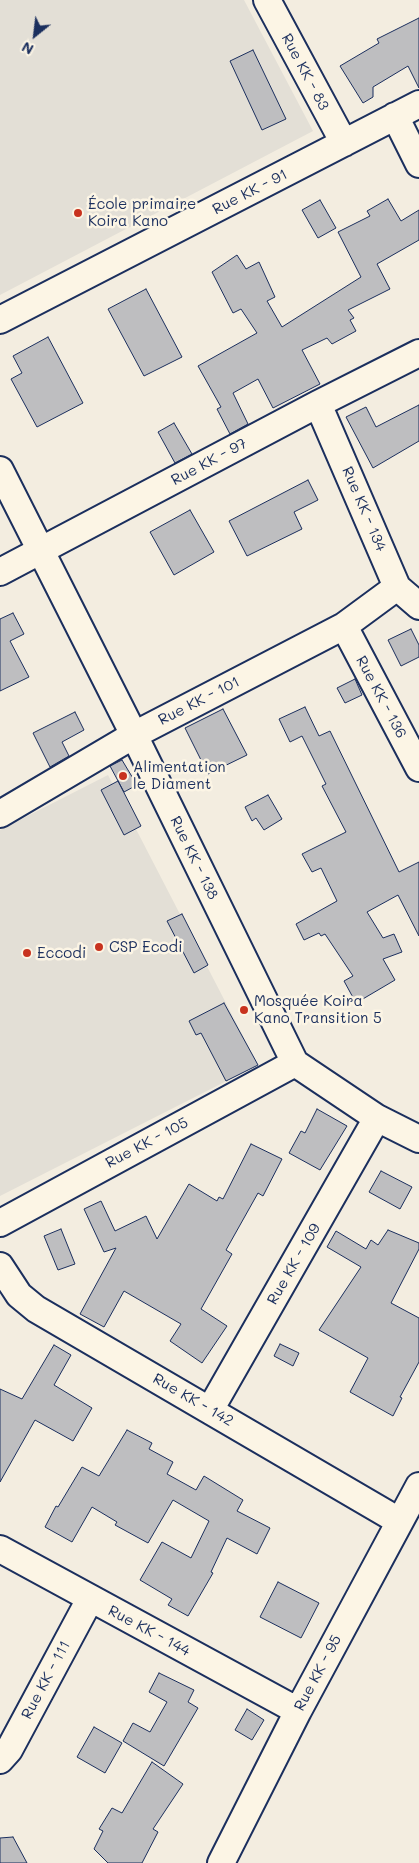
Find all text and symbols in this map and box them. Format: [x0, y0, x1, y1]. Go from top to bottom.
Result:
north arrow [10, 10, 60, 60]
street label: Rue KK - 83 [277, 31, 333, 113]
text: N [18, 38, 37, 59]
street label: Rue KK - 91 [210, 165, 290, 219]
place label: École primaire Koira Kano [88, 195, 196, 230]
marker: École primaire Koira Kano [72, 207, 84, 219]
street label: Rue KK - 97 [168, 435, 250, 489]
street label: Rue KK - 134 [338, 464, 390, 554]
street label: Rue KK - 136 [352, 653, 410, 741]
street label: Rue KK - 101 [155, 673, 243, 729]
place label: Alimentation le Diament [133, 758, 226, 793]
marker: Alimentation le Diament [117, 770, 129, 782]
street label: Rue KK - 138 [166, 813, 222, 903]
place label: CSP Ecodi [109, 938, 183, 956]
marker: CSP Ecodi [93, 941, 105, 953]
place label: Eccodi [37, 944, 86, 962]
marker: Eccodi [21, 947, 33, 959]
place label: Mosquée Koira Kano Transition 5 [254, 992, 382, 1027]
marker: Mosquée Koira Kano Transition 5 [238, 1004, 250, 1016]
street label: Rue KK - 105 [103, 1114, 191, 1172]
street label: Rue KK - 109 [263, 1220, 325, 1308]
street label: Rue KK - 142 [150, 1370, 236, 1430]
street label: Rue KK - 144 [105, 1602, 193, 1660]
street label: Rue KK - 95 [290, 1632, 346, 1714]
street label: Rue KK - 111 [18, 1638, 74, 1722]

